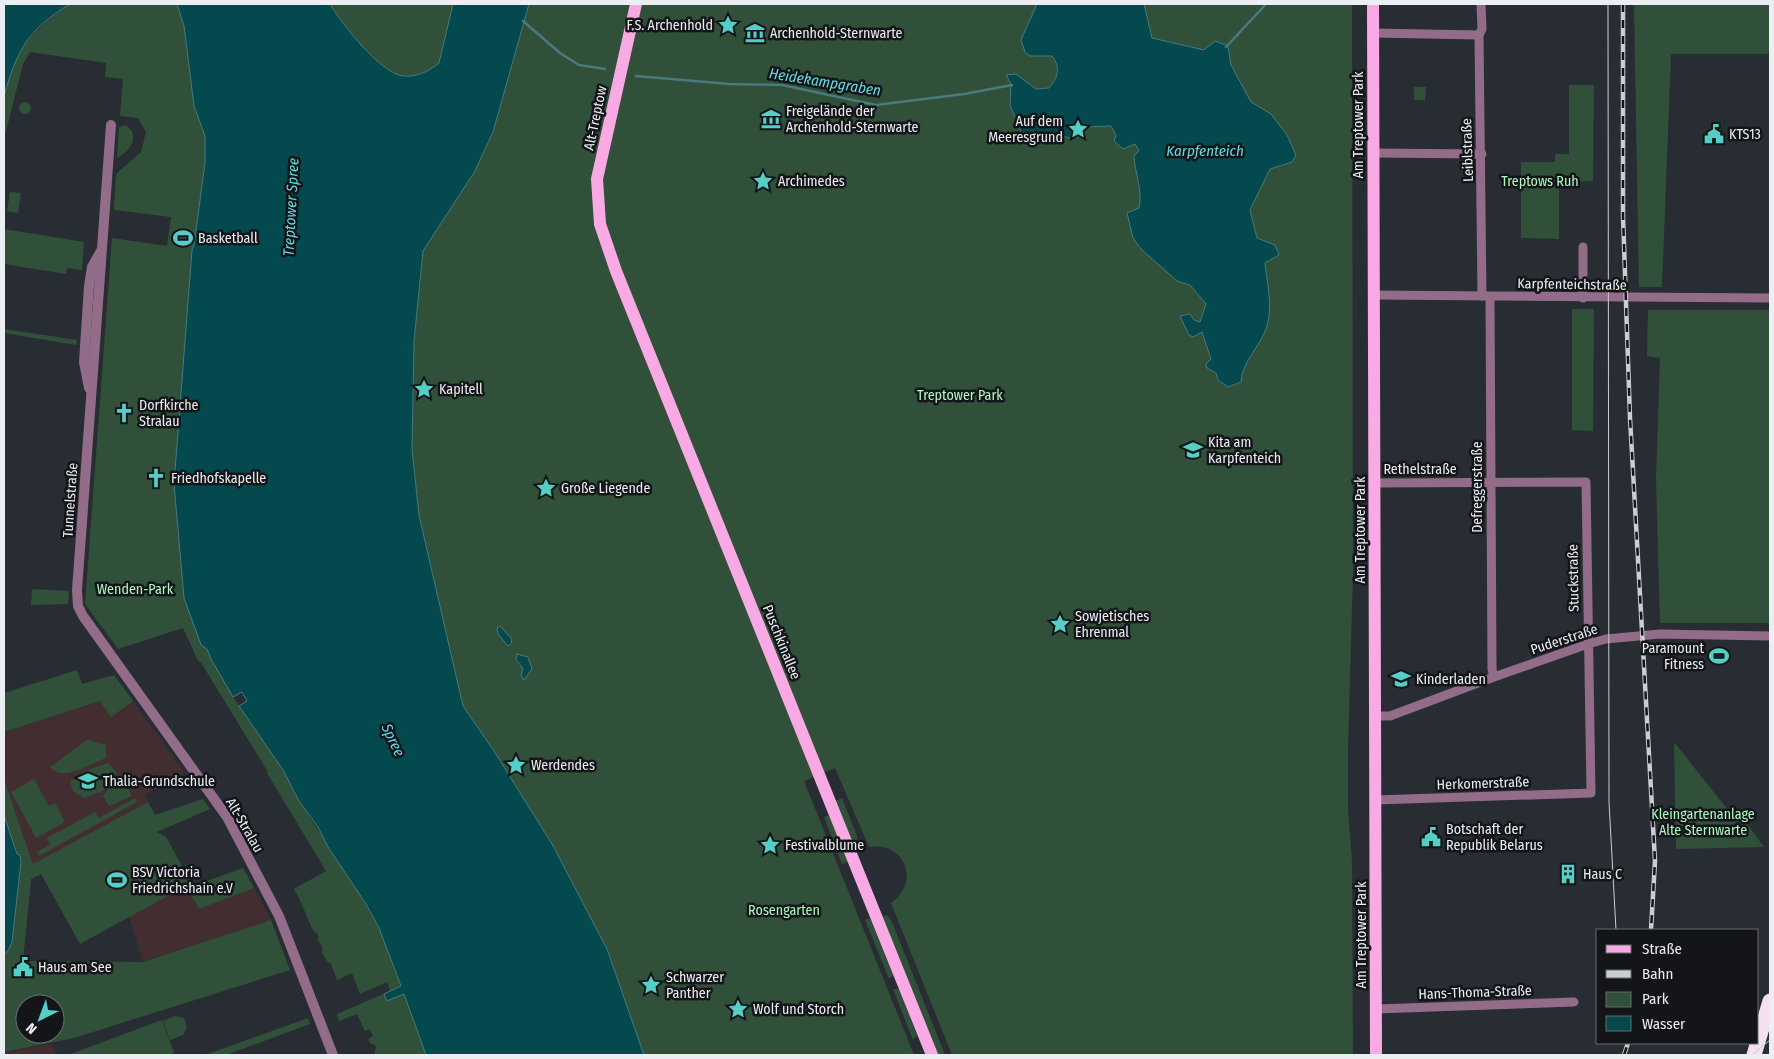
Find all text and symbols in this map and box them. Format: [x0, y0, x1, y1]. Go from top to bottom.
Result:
place icon: F.S. Archenhold [717, 14, 739, 36]
place label: F.S. Archenhold [626, 17, 713, 34]
museum icon: Archenhold-Sternwarte [744, 22, 766, 44]
place label: Archenhold-Sternwarte [770, 25, 903, 42]
water label: Heidekampgraben [768, 64, 882, 100]
street label: Am Treptower Park [1350, 71, 1367, 179]
street label: Alt-Treptow [580, 84, 611, 152]
place label: Freigelände der Archenhold-Sternwarte [786, 103, 919, 136]
museum icon: Freigelände der Archenhold-Sternwarte [760, 108, 782, 130]
place label: Auf dem Meeresgrund [988, 113, 1063, 146]
place icon: Auf dem Meeresgrund [1067, 118, 1089, 140]
street label: Leiblstraße [1458, 118, 1477, 182]
public building icon: KTS13 [1703, 123, 1725, 145]
place label: KTS13 [1729, 126, 1761, 143]
water label: Karpfenteich [1166, 142, 1244, 160]
water label: Treptower Spree [279, 157, 303, 257]
place icon: Archimedes [752, 170, 774, 192]
place label: Archimedes [778, 173, 845, 190]
park label: Treptows Ruh [1501, 173, 1579, 190]
sports icon: Basketball [172, 227, 194, 249]
place label: Basketball [198, 230, 258, 247]
street label: Karpfenteichstraße [1517, 275, 1627, 294]
place icon: Kapitell [413, 378, 435, 400]
place label: Kapitell [439, 381, 483, 398]
park label: Treptower Park [917, 387, 1003, 404]
place label: Dorfkirche Stralau [139, 397, 199, 430]
church icon: Dorfkirche Stralau [113, 402, 135, 424]
place label: Kita am Karpfenteich [1208, 434, 1281, 467]
school or university icon: Kita am Karpfenteich [1182, 439, 1204, 461]
street label: Defreggerstraße [1469, 441, 1486, 533]
street label: Rethelstraße [1383, 461, 1457, 478]
street label: Tunnelstraße [59, 462, 82, 538]
church icon: Friedhofskapelle [145, 467, 167, 489]
place label: Friedhofskapelle [171, 470, 266, 487]
street label: Am Treptower Park [1352, 476, 1369, 584]
place icon: Große Liegende [535, 477, 557, 499]
place label: Große Liegende [561, 480, 650, 497]
street label: Stuckstraße [1564, 544, 1583, 612]
park label: Wenden-Park [97, 581, 174, 598]
street label: Puschkinallee [759, 602, 804, 682]
place label: Sowjetisches Ehrenmal [1075, 608, 1149, 641]
place icon: Sowjetisches Ehrenmal [1049, 613, 1071, 635]
street label: Puderstraße [1528, 621, 1600, 658]
place label: Paramount Fitness [1642, 640, 1704, 673]
sports icon: Paramount Fitness [1708, 645, 1730, 667]
school or university icon: Kinderladen [1390, 668, 1412, 690]
place label: Kinderladen [1416, 671, 1486, 688]
water label: Spree [377, 720, 408, 759]
place icon: Werdendes [505, 754, 527, 776]
place label: Werdendes [531, 757, 595, 774]
school or university icon: Thalia-Grundschule [77, 770, 99, 792]
place label: Thalia-Grundschule [103, 773, 215, 790]
street label: Herkomerstraße [1436, 773, 1530, 794]
street label: Alt-Stralau [222, 795, 267, 856]
park label: Kleingartenanlage Alte Sternwarte [1651, 806, 1755, 839]
place label: Botschaft der Republik Belarus [1446, 821, 1543, 854]
public building icon: Botschaft der Republik Belarus [1420, 826, 1442, 848]
place icon: Festivalblume [759, 834, 781, 856]
place label: Festivalblume [785, 837, 864, 854]
building icon: Haus C [1557, 863, 1579, 885]
place label: BSV Victoria Friedrichshain e.V [132, 864, 234, 897]
place label: Haus C [1583, 866, 1622, 883]
sports icon: BSV Victoria Friedrichshain e.V [106, 869, 128, 891]
street label: Am Treptower Park [1353, 881, 1370, 989]
park label: Rosengarten [748, 902, 820, 919]
legend [1596, 929, 1759, 1044]
text: Straße [1642, 940, 1682, 958]
public building icon: Haus am See [12, 956, 34, 978]
place label: Haus am See [38, 959, 112, 976]
text: Bahn [1642, 965, 1673, 983]
place label: Schwarzer Panther [666, 969, 724, 1002]
place icon: Schwarzer Panther [640, 974, 662, 996]
street label: Hans-Thoma-Straße [1418, 982, 1532, 1003]
text: Park [1642, 990, 1669, 1008]
north arrow [15, 994, 65, 1044]
place icon: Wolf und Storch [727, 998, 749, 1020]
place label: Wolf und Storch [753, 1001, 844, 1018]
text: Wasser [1642, 1015, 1686, 1033]
text: N [23, 1019, 40, 1037]

